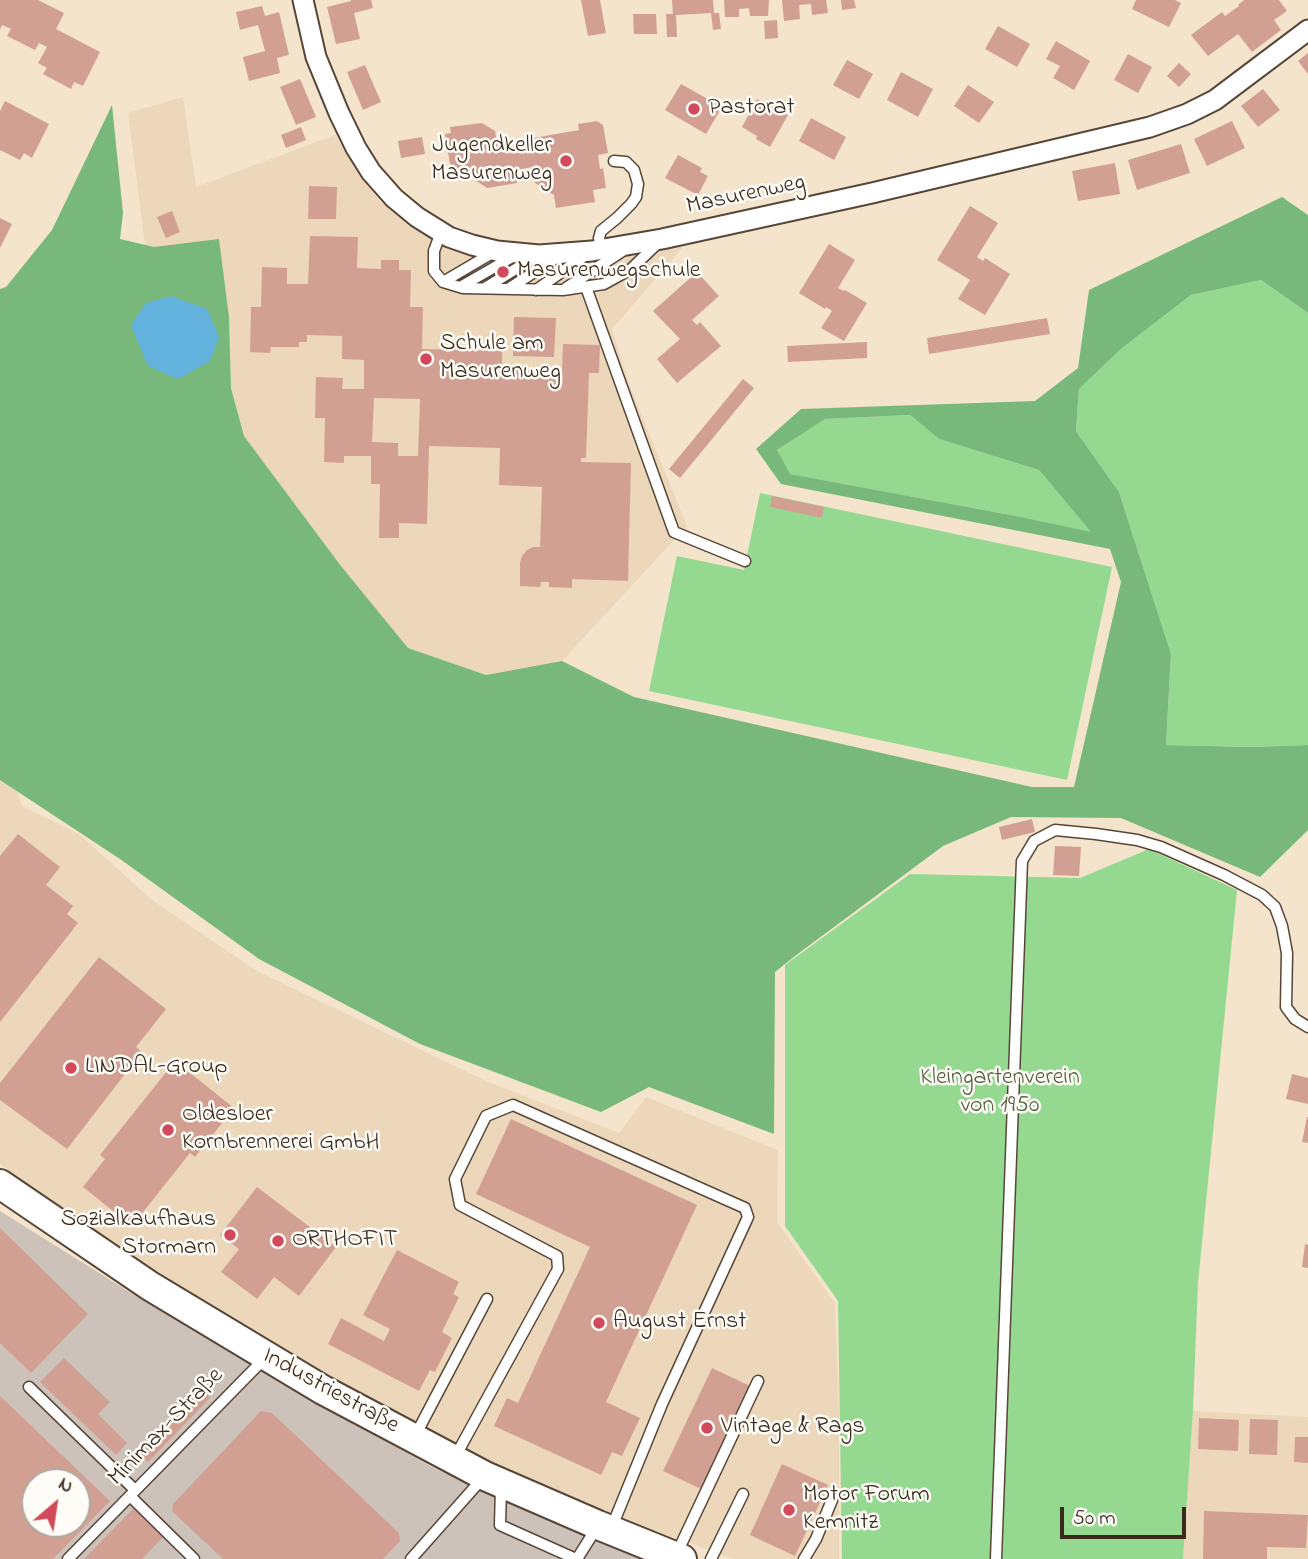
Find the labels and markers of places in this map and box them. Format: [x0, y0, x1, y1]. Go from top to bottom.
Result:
place label: Pastorat [708, 95, 795, 123]
marker: Pastorat [686, 101, 702, 117]
place label: Jugendkeller Masurenweg [431, 133, 552, 189]
marker: Jugendkeller Masurenweg [558, 153, 574, 169]
place label: Masurenwegschule [517, 258, 700, 286]
marker: Masurenwegschule [495, 264, 511, 280]
place label: Schule am Masurenweg [440, 331, 561, 387]
marker: Schule am Masurenweg [418, 351, 434, 367]
place label: LINDAL-Group [85, 1054, 228, 1082]
marker: LINDAL-Group [63, 1060, 79, 1076]
place label: Oldesloer Kornbrennerei GmbH [182, 1102, 379, 1158]
marker: Oldesloer Kornbrennerei GmbH [160, 1122, 176, 1138]
place label: Sozialkaufhaus Stormarn [61, 1207, 216, 1263]
marker: Sozialkaufhaus Stormarn [222, 1227, 238, 1243]
place label: ORTHOFIT [292, 1227, 398, 1255]
marker: ORTHOFIT [270, 1233, 286, 1249]
place label: August Ernst [613, 1309, 746, 1337]
marker: August Ernst [591, 1315, 607, 1331]
place label: Vintage & Rags [721, 1414, 864, 1442]
marker: Vintage & Rags [699, 1420, 715, 1436]
place label: Motor Forum Kemnitz [803, 1482, 930, 1538]
marker: Motor Forum Kemnitz [781, 1502, 797, 1518]

